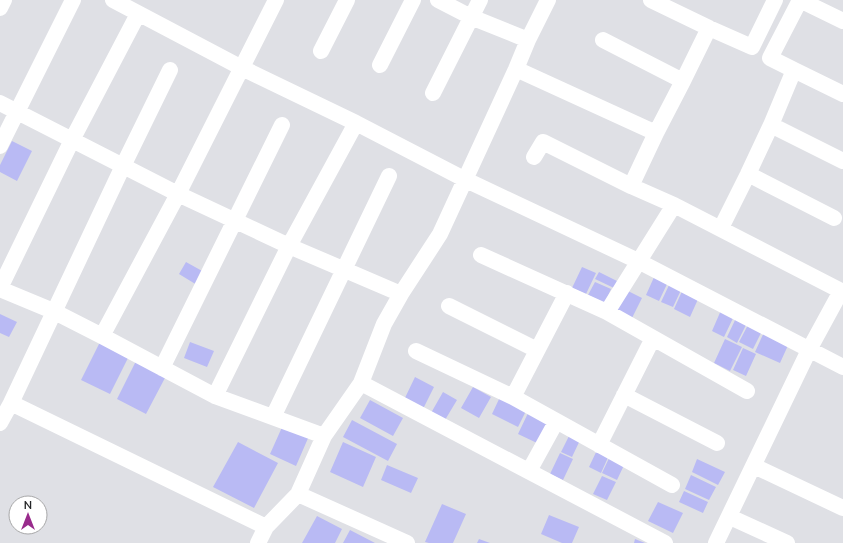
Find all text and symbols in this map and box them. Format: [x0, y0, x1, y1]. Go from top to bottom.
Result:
north arrow [8, 495, 48, 535]
text: N [24, 498, 32, 512]

